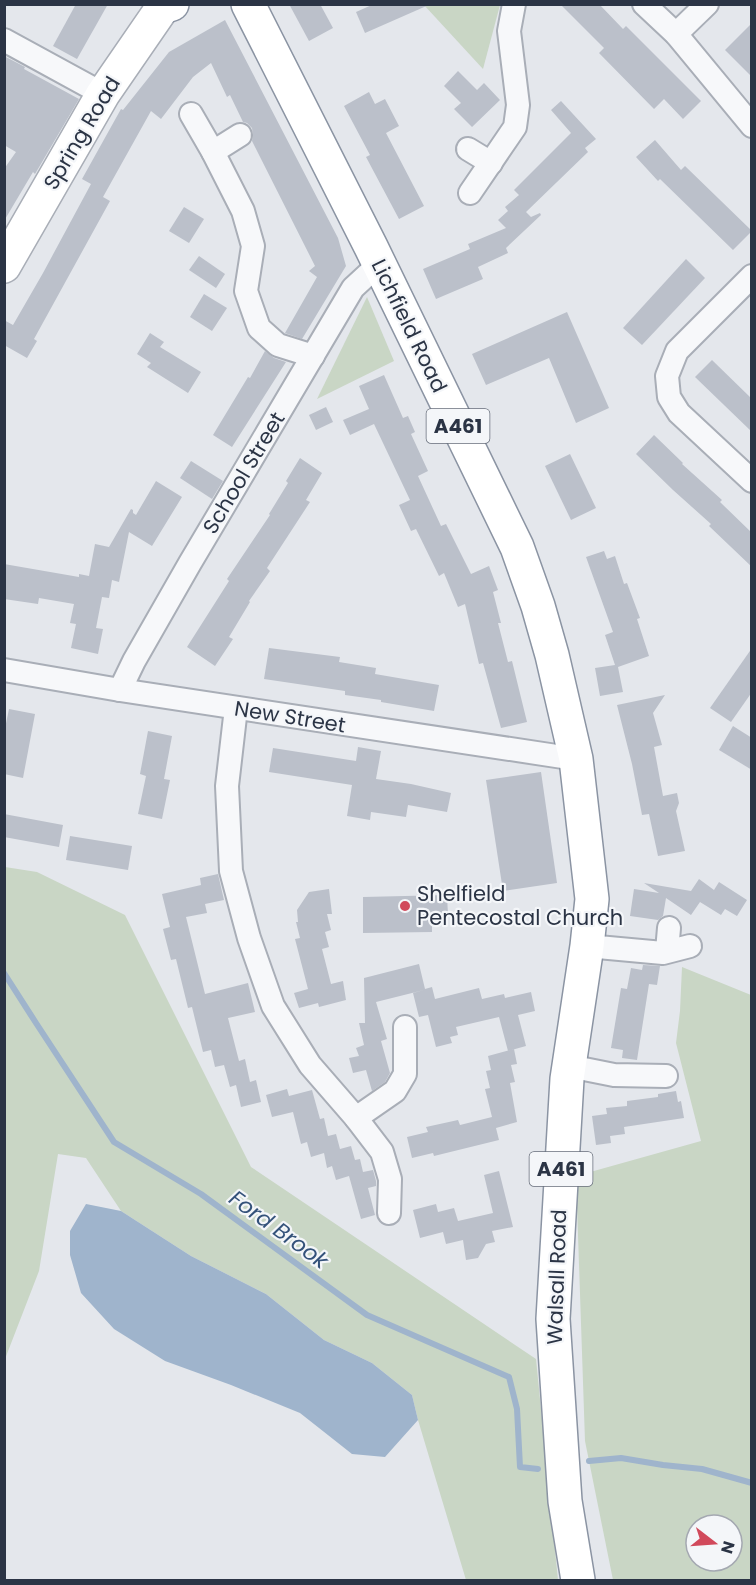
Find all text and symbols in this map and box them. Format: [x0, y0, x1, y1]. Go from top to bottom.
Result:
street label: Spring Road [36, 71, 127, 195]
street label: Lichfield Road [365, 254, 454, 397]
street label: School Street [196, 406, 291, 539]
road number: A461 [426, 409, 490, 443]
street label: New Street [232, 693, 348, 740]
place label: Shelfield Pentecostal Church [417, 879, 623, 932]
marker: Shelfield Pentecostal Church [398, 899, 412, 913]
road number: A461 [530, 1152, 592, 1186]
water label: Ford Brook [223, 1183, 336, 1277]
street label: Walsall Road [540, 1209, 573, 1345]
north arrow [684, 1513, 744, 1573]
text: N [715, 1538, 741, 1556]

